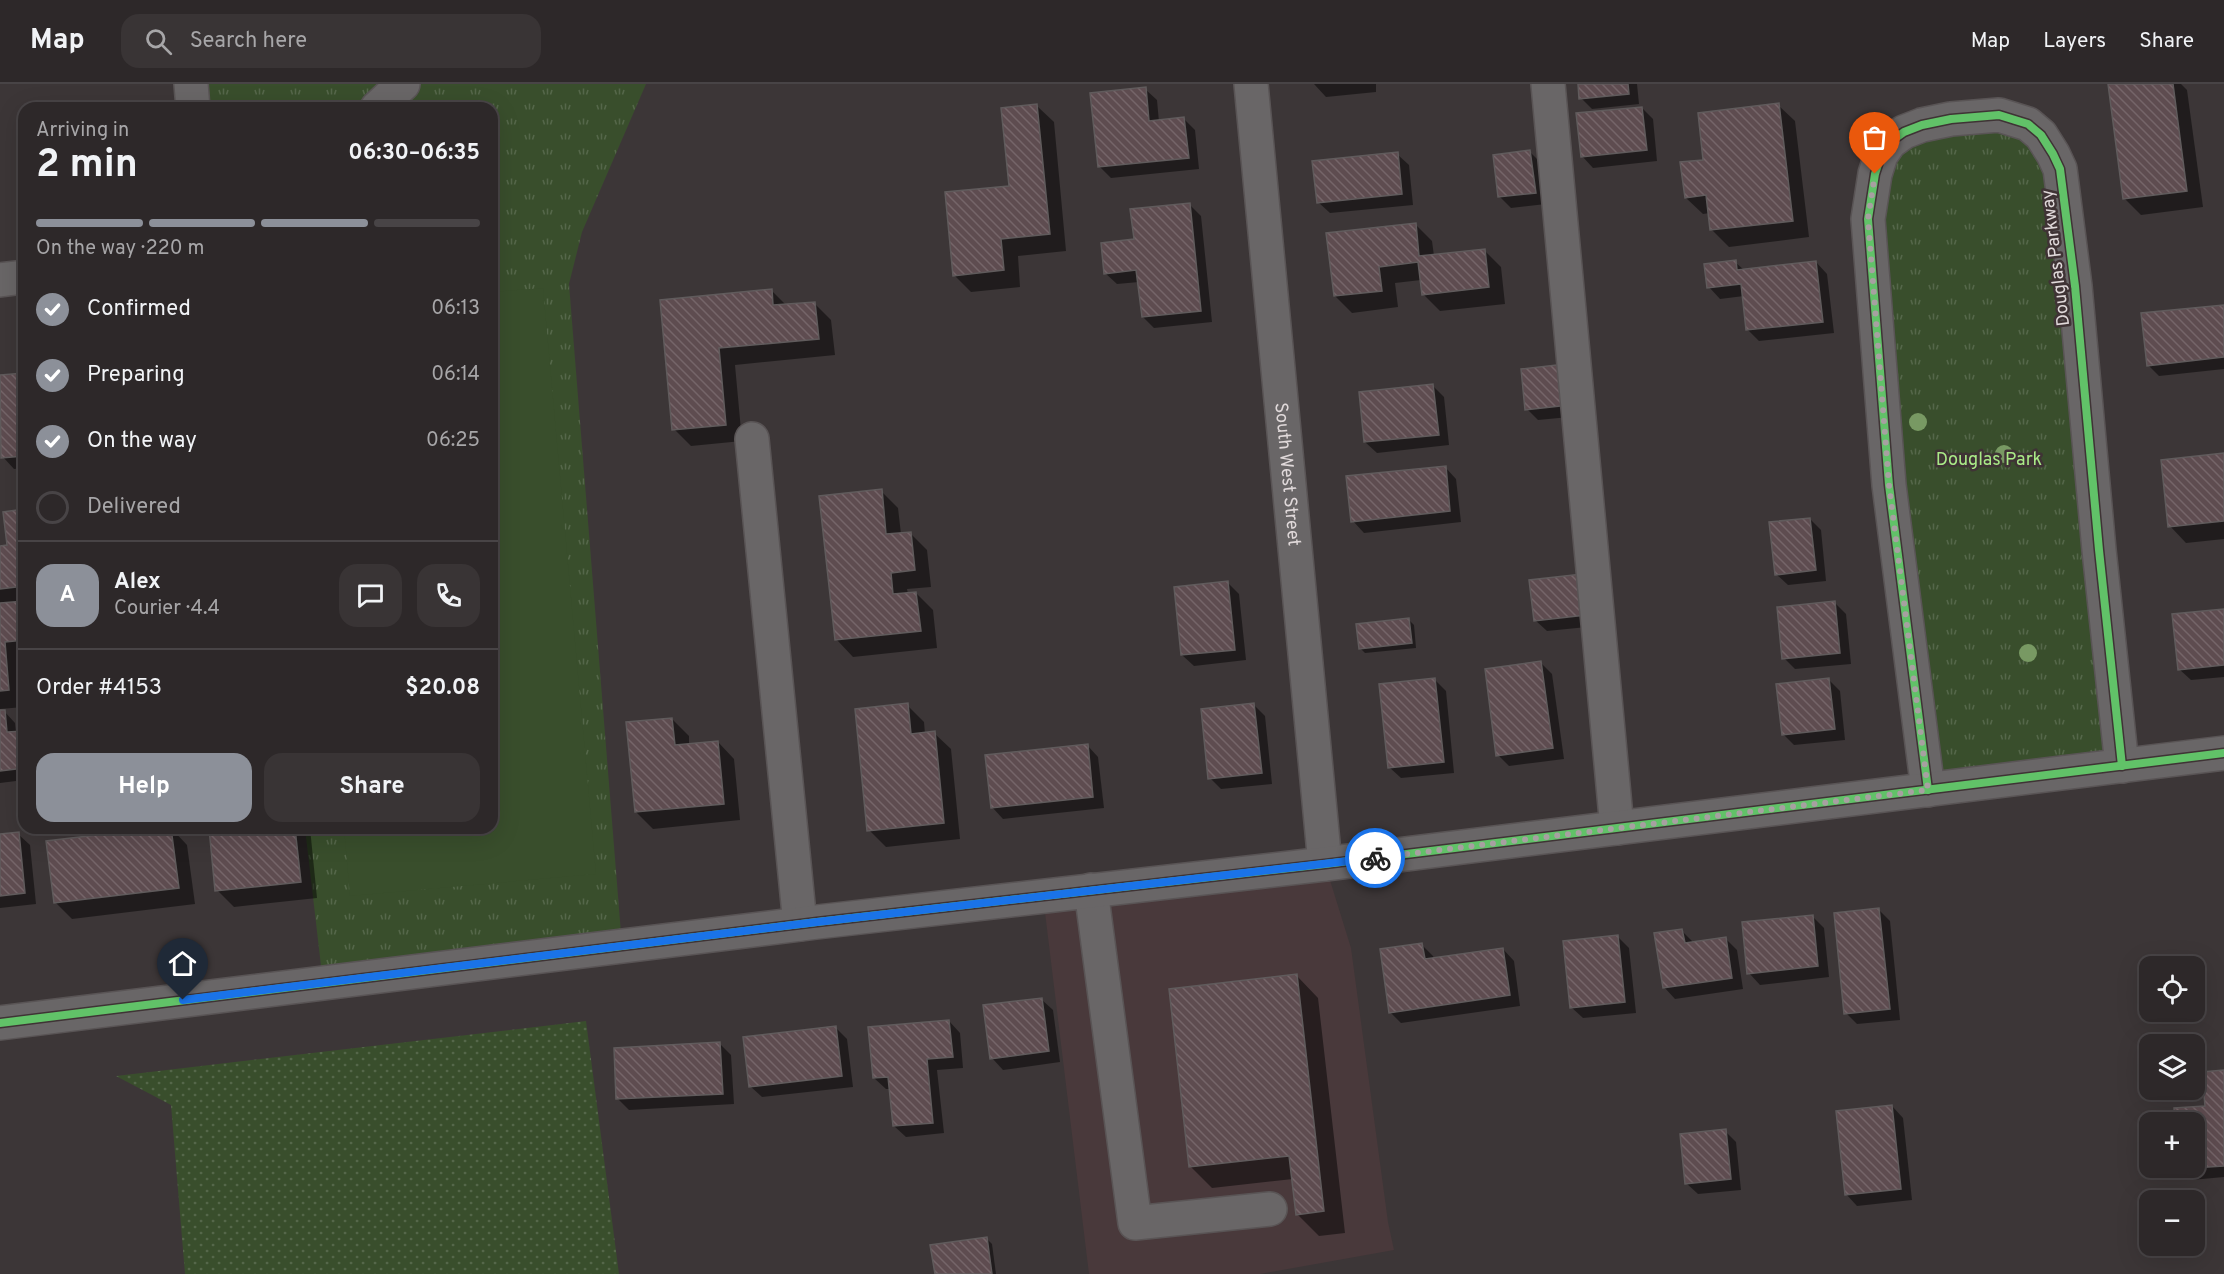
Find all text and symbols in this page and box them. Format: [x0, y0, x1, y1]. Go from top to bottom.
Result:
search box [121, 14, 541, 68]
text: Map [30, 23, 85, 59]
icon: search [142, 25, 175, 58]
text: Search here [190, 28, 307, 55]
text: Map [1971, 28, 2010, 55]
text: Layers [2043, 28, 2106, 55]
text: Share [2139, 28, 2194, 55]
pin [1849, 112, 1900, 174]
text: Arriving in [36, 118, 129, 144]
icon: bag [1858, 121, 1891, 154]
text: 06:30–06:35 [348, 140, 480, 167]
text: 2 min [36, 142, 138, 191]
street label: Douglas Parkway [2037, 188, 2076, 328]
text: On the way · 220 m [36, 236, 204, 262]
icon: check [36, 293, 69, 326]
text: Confirmed [87, 296, 191, 323]
text: 06:13 [431, 296, 480, 322]
icon: check [36, 359, 69, 392]
text: Preparing [87, 362, 185, 389]
text: 06:14 [431, 362, 480, 388]
street label: South West Street [1268, 401, 1305, 547]
icon: check [36, 425, 69, 458]
text: On the way [87, 428, 197, 455]
text: 06:25 [426, 428, 480, 454]
park label: Douglas Park [1936, 449, 2042, 472]
text: Delivered [87, 494, 181, 521]
button: chat [339, 564, 402, 627]
button: phone [417, 564, 480, 627]
text: Alex [114, 569, 161, 596]
text: A [60, 582, 75, 609]
text: Courier · 4.4 [114, 596, 220, 622]
text: Order #4153 [36, 675, 162, 702]
text: $20.08 [405, 675, 480, 702]
button: Help [36, 753, 252, 822]
button: Share [264, 753, 480, 822]
courier [1345, 828, 1405, 888]
icon: bike [1359, 842, 1392, 875]
pin [157, 938, 208, 1000]
icon: home [166, 947, 199, 980]
map controls [2139, 956, 2205, 1256]
button: locate [2139, 956, 2205, 1022]
button: layers [2139, 1034, 2205, 1100]
button: + [2139, 1112, 2205, 1178]
button: − [2139, 1190, 2205, 1256]

